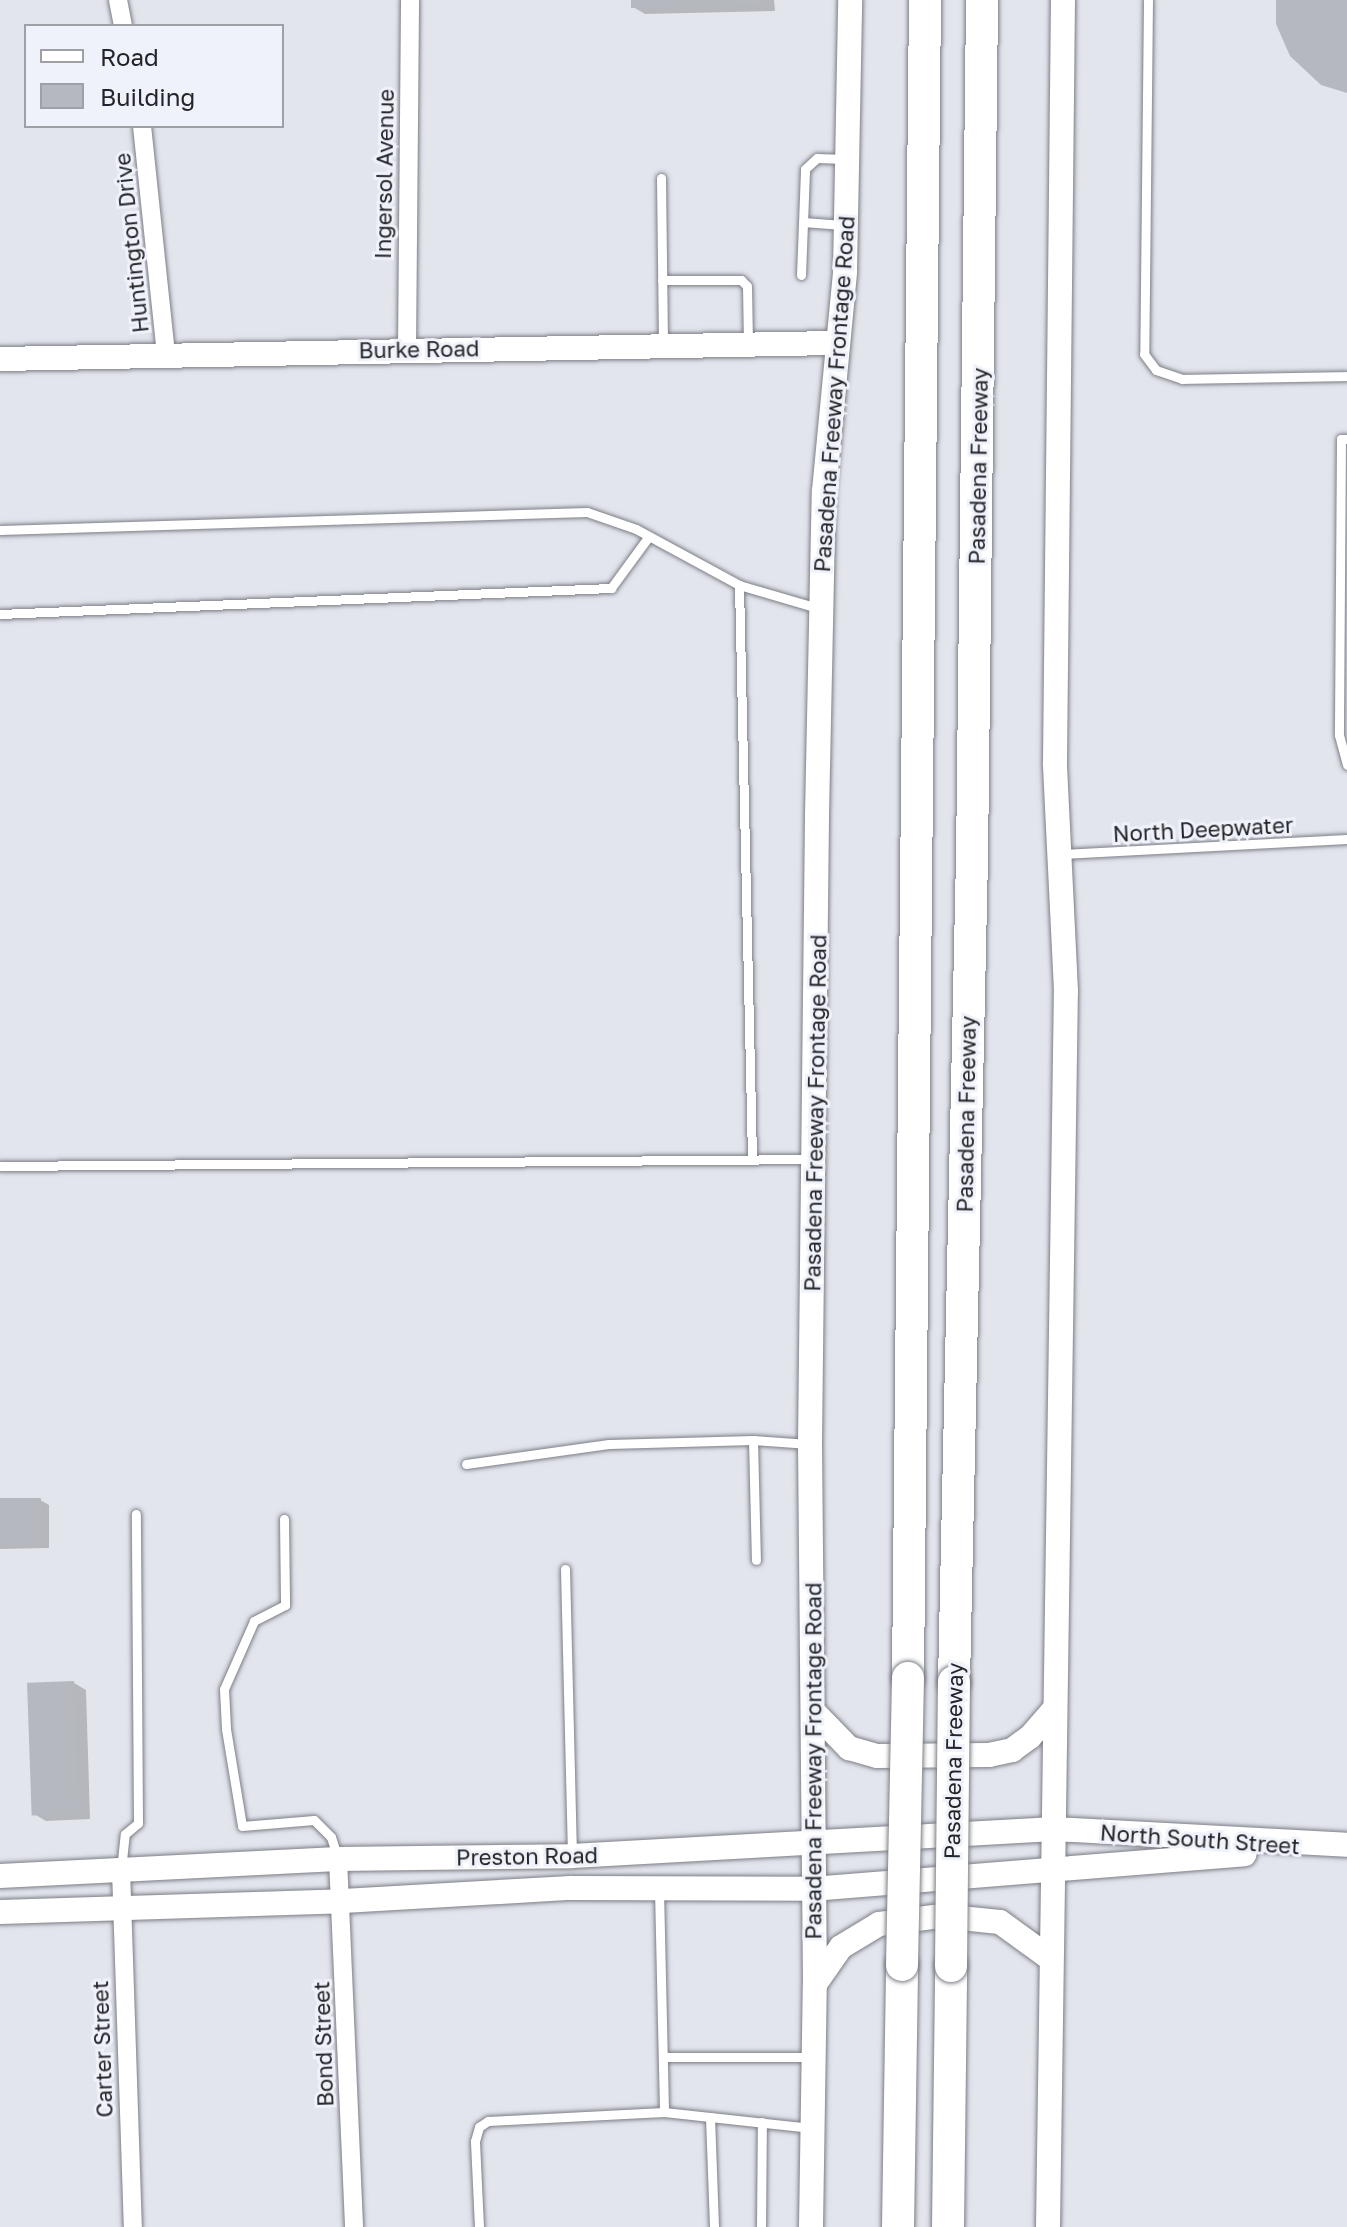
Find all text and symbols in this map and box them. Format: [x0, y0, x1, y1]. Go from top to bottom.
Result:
legend [24, 24, 284, 128]
text: Road [100, 42, 159, 71]
text: Building [100, 82, 195, 111]
street label: Ingersol Avenue [369, 89, 399, 259]
street label: Huntington Drive [108, 152, 154, 334]
street label: Pasadena Freeway Frontage Road [808, 215, 860, 573]
street label: Burke Road [358, 335, 480, 363]
street label: Pasadena Freeway [963, 367, 993, 565]
street label: North Deepwater [1112, 811, 1294, 847]
street label: Pasadena Freeway Frontage Road [799, 934, 831, 1292]
street label: Pasadena Freeway [951, 1015, 981, 1213]
street label: Pasadena Freeway Frontage Road [800, 1582, 826, 1940]
street label: Pasadena Freeway [938, 1662, 968, 1860]
street label: North South Street [1099, 1819, 1301, 1859]
street label: Preston Road [456, 1842, 598, 1870]
street label: Carter Street [86, 1980, 118, 2118]
street label: Bond Street [308, 1981, 338, 2107]

